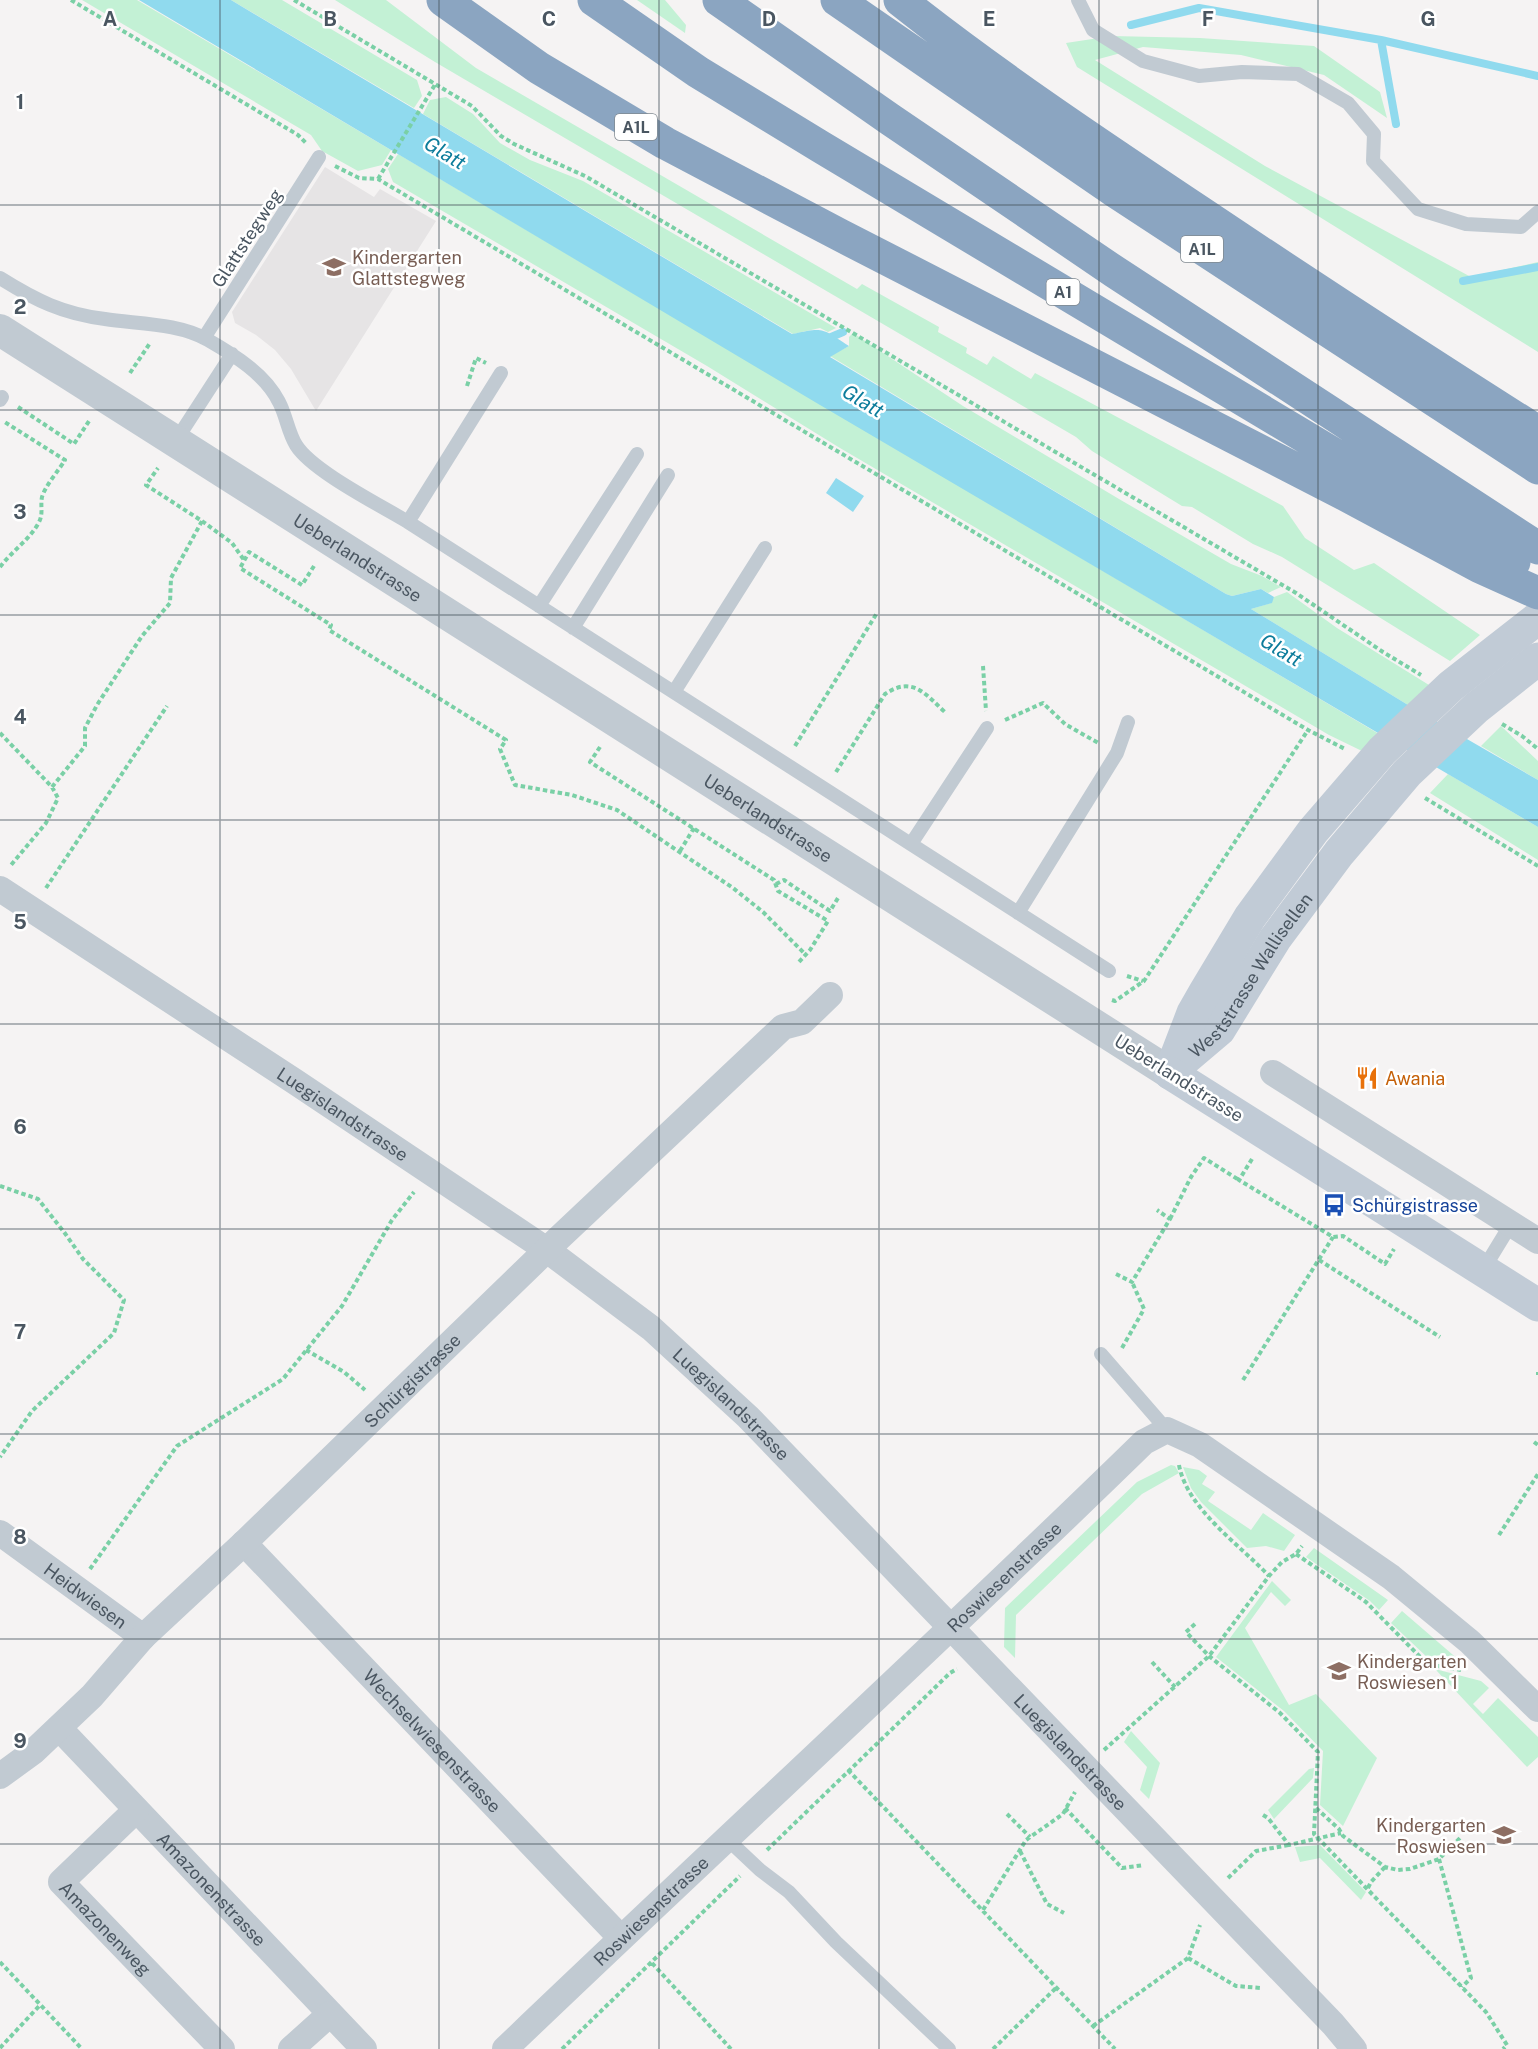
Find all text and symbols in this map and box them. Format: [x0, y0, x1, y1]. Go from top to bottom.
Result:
text: A [103, 7, 117, 31]
text: B [323, 7, 337, 31]
text: C [542, 7, 556, 31]
text: D [762, 7, 776, 31]
text: E [983, 7, 995, 31]
text: F [1202, 7, 1214, 31]
text: G [1420, 7, 1436, 31]
text: 1 [16, 90, 24, 114]
road number: A1L [615, 114, 657, 140]
water label: Glatt [420, 131, 471, 175]
street label: Glattstegweg [207, 185, 287, 291]
road number: A1L [1181, 236, 1223, 262]
place label: Kindergarten Glattstegweg [352, 247, 465, 289]
school or university icon: Kindergarten Glattstegweg [321, 254, 347, 280]
road number: A1 [1046, 279, 1080, 305]
text: 2 [14, 295, 26, 319]
water label: Glatt [838, 379, 889, 423]
text: 3 [13, 500, 27, 524]
street label: Ueberlandstrasse [290, 509, 426, 606]
water label: Glatt [1256, 628, 1307, 672]
text: 4 [13, 705, 27, 729]
street label: Ueberlandstrasse [700, 769, 836, 866]
street label: Weststrasse Wallisellen [1184, 888, 1316, 1062]
text: 5 [13, 910, 27, 934]
street label: Ueberlandstrasse [1111, 1030, 1247, 1126]
street label: Luegislandstrasse [273, 1063, 412, 1165]
restaurant icon: Awania [1354, 1065, 1380, 1091]
place label: Awania [1385, 1068, 1445, 1089]
text: 6 [13, 1115, 27, 1139]
bus stop icon: Schürgistrasse [1321, 1192, 1347, 1218]
place label: Schürgistrasse [1352, 1195, 1478, 1216]
text: 7 [14, 1320, 26, 1344]
street label: Schürgistrasse [359, 1329, 465, 1432]
street label: Luegislandstrasse [669, 1343, 794, 1464]
street label: Roswiesenstrasse [942, 1517, 1066, 1636]
text: 8 [13, 1525, 27, 1549]
street label: Heidwiesen [40, 1558, 131, 1632]
place label: Kindergarten Roswiesen 1 [1357, 1651, 1467, 1693]
school or university icon: Kindergarten Roswiesen 1 [1326, 1658, 1352, 1684]
street label: Wechselwiesenstrasse [359, 1664, 506, 1816]
street label: Luegislandstrasse [1010, 1689, 1131, 1814]
text: 9 [13, 1729, 27, 1753]
place label: Kindergarten Roswiesen [1376, 1815, 1486, 1857]
school or university icon: Kindergarten Roswiesen [1491, 1822, 1517, 1848]
street label: Amazonenstrasse [153, 1828, 271, 1950]
street label: Roswiesenstrasse [589, 1851, 713, 1970]
street label: Amazonenweg [55, 1877, 156, 1980]

